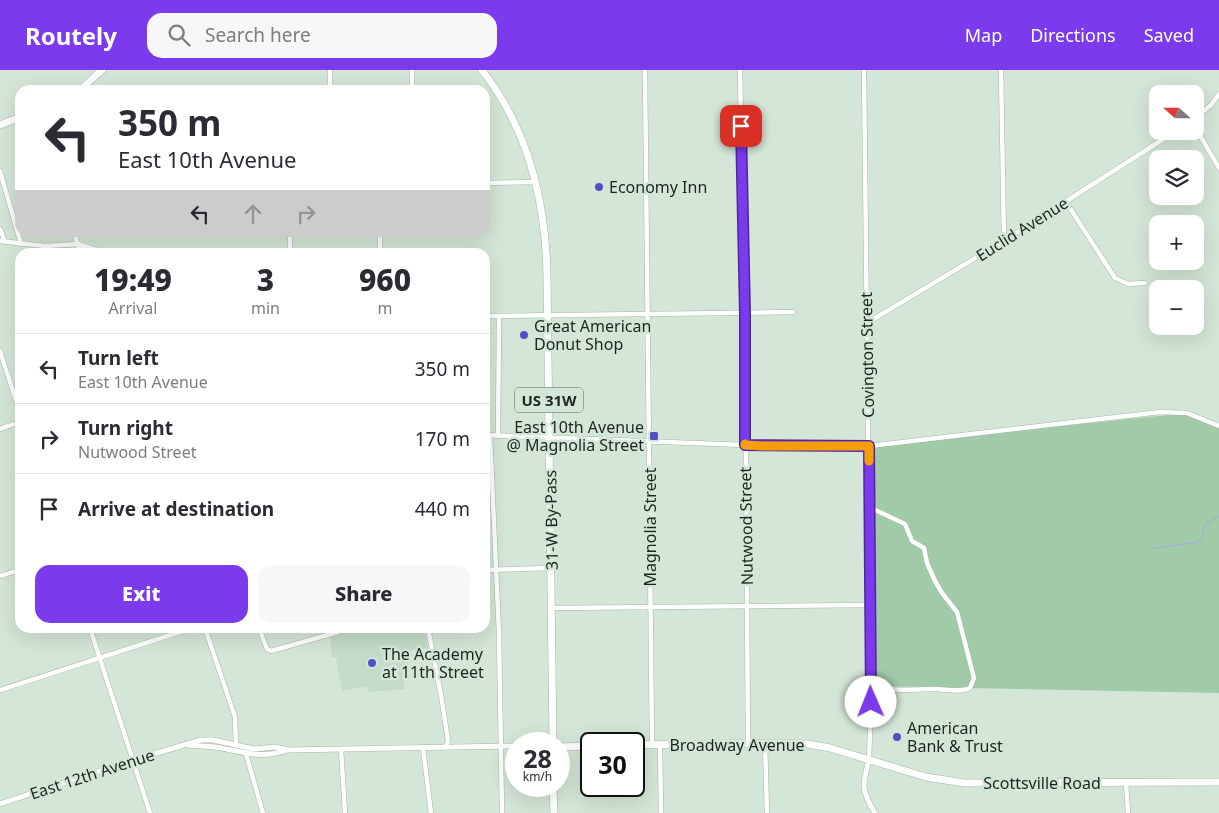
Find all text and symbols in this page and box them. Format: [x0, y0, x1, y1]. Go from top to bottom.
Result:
search box [147, 13, 497, 58]
text: Routely [25, 19, 117, 52]
icon: search [165, 21, 193, 49]
text: Search here [205, 22, 311, 48]
text: Map [965, 23, 1002, 47]
text: Directions [1030, 23, 1116, 47]
text: Saved [1144, 23, 1194, 47]
north arrow [1149, 85, 1204, 140]
map controls [1149, 85, 1204, 335]
text: 350 m [118, 99, 221, 146]
icon: left [35, 105, 100, 170]
pin [720, 105, 762, 147]
icon: arrive [727, 112, 755, 140]
text: East 10th Avenue [118, 144, 296, 174]
button: layers [1149, 150, 1204, 205]
place label: Economy Inn [609, 176, 707, 198]
marker: Economy Inn [593, 181, 605, 193]
street label: Euclid Avenue [972, 192, 1072, 266]
icon: left [186, 200, 214, 228]
icon: ahead [239, 200, 267, 228]
icon: right [292, 200, 320, 228]
button: + [1149, 215, 1204, 270]
text: 19:49 [94, 259, 172, 300]
text: 3 [257, 259, 274, 300]
text: 960 [359, 259, 411, 300]
button: − [1149, 280, 1204, 335]
street label: Covington Street [855, 292, 879, 418]
text: Arrival [109, 297, 157, 319]
text: min [251, 297, 280, 319]
text: m [377, 297, 392, 319]
place label: Great American Donut Shop [534, 315, 651, 355]
marker: Great American Donut Shop [518, 329, 530, 341]
text: Turn left [78, 345, 159, 371]
icon: left [35, 355, 63, 383]
text: 350 m [415, 356, 470, 382]
text: East 10th Avenue [78, 371, 208, 393]
road number: US 31W [515, 388, 583, 412]
text: Turn right [78, 415, 173, 441]
place label: East 10th Avenue @ Magnolia Street [506, 416, 644, 456]
icon: right [35, 425, 63, 453]
text: 170 m [415, 426, 470, 452]
marker: East 10th Avenue @ Magnolia Street [648, 430, 660, 442]
text: Nutwood Street [78, 441, 196, 463]
street label: Nutwood Street [734, 466, 758, 585]
street label: Magnolia Street [639, 467, 661, 586]
street label: 31-W By-Pass [539, 470, 563, 570]
icon: arrive [35, 495, 63, 523]
text: Arrive at destination [78, 496, 274, 522]
text: 440 m [415, 496, 470, 522]
button: Exit [35, 565, 248, 623]
button: Share [258, 565, 470, 623]
place label: The Academy at 11th Street [382, 643, 484, 683]
marker: The Academy at 11th Street [366, 657, 378, 669]
position arrow [844, 675, 896, 727]
place label: American Bank & Trust [907, 717, 1003, 757]
marker: American Bank & Trust [891, 731, 903, 743]
speed limit sign: 30 [580, 732, 645, 797]
street label: Broadway Avenue [669, 734, 805, 756]
text: 28 [523, 741, 552, 775]
street label: East 12th Avenue [27, 743, 157, 805]
text: km/h [523, 768, 552, 785]
street label: Scottsville Road [983, 772, 1101, 794]

